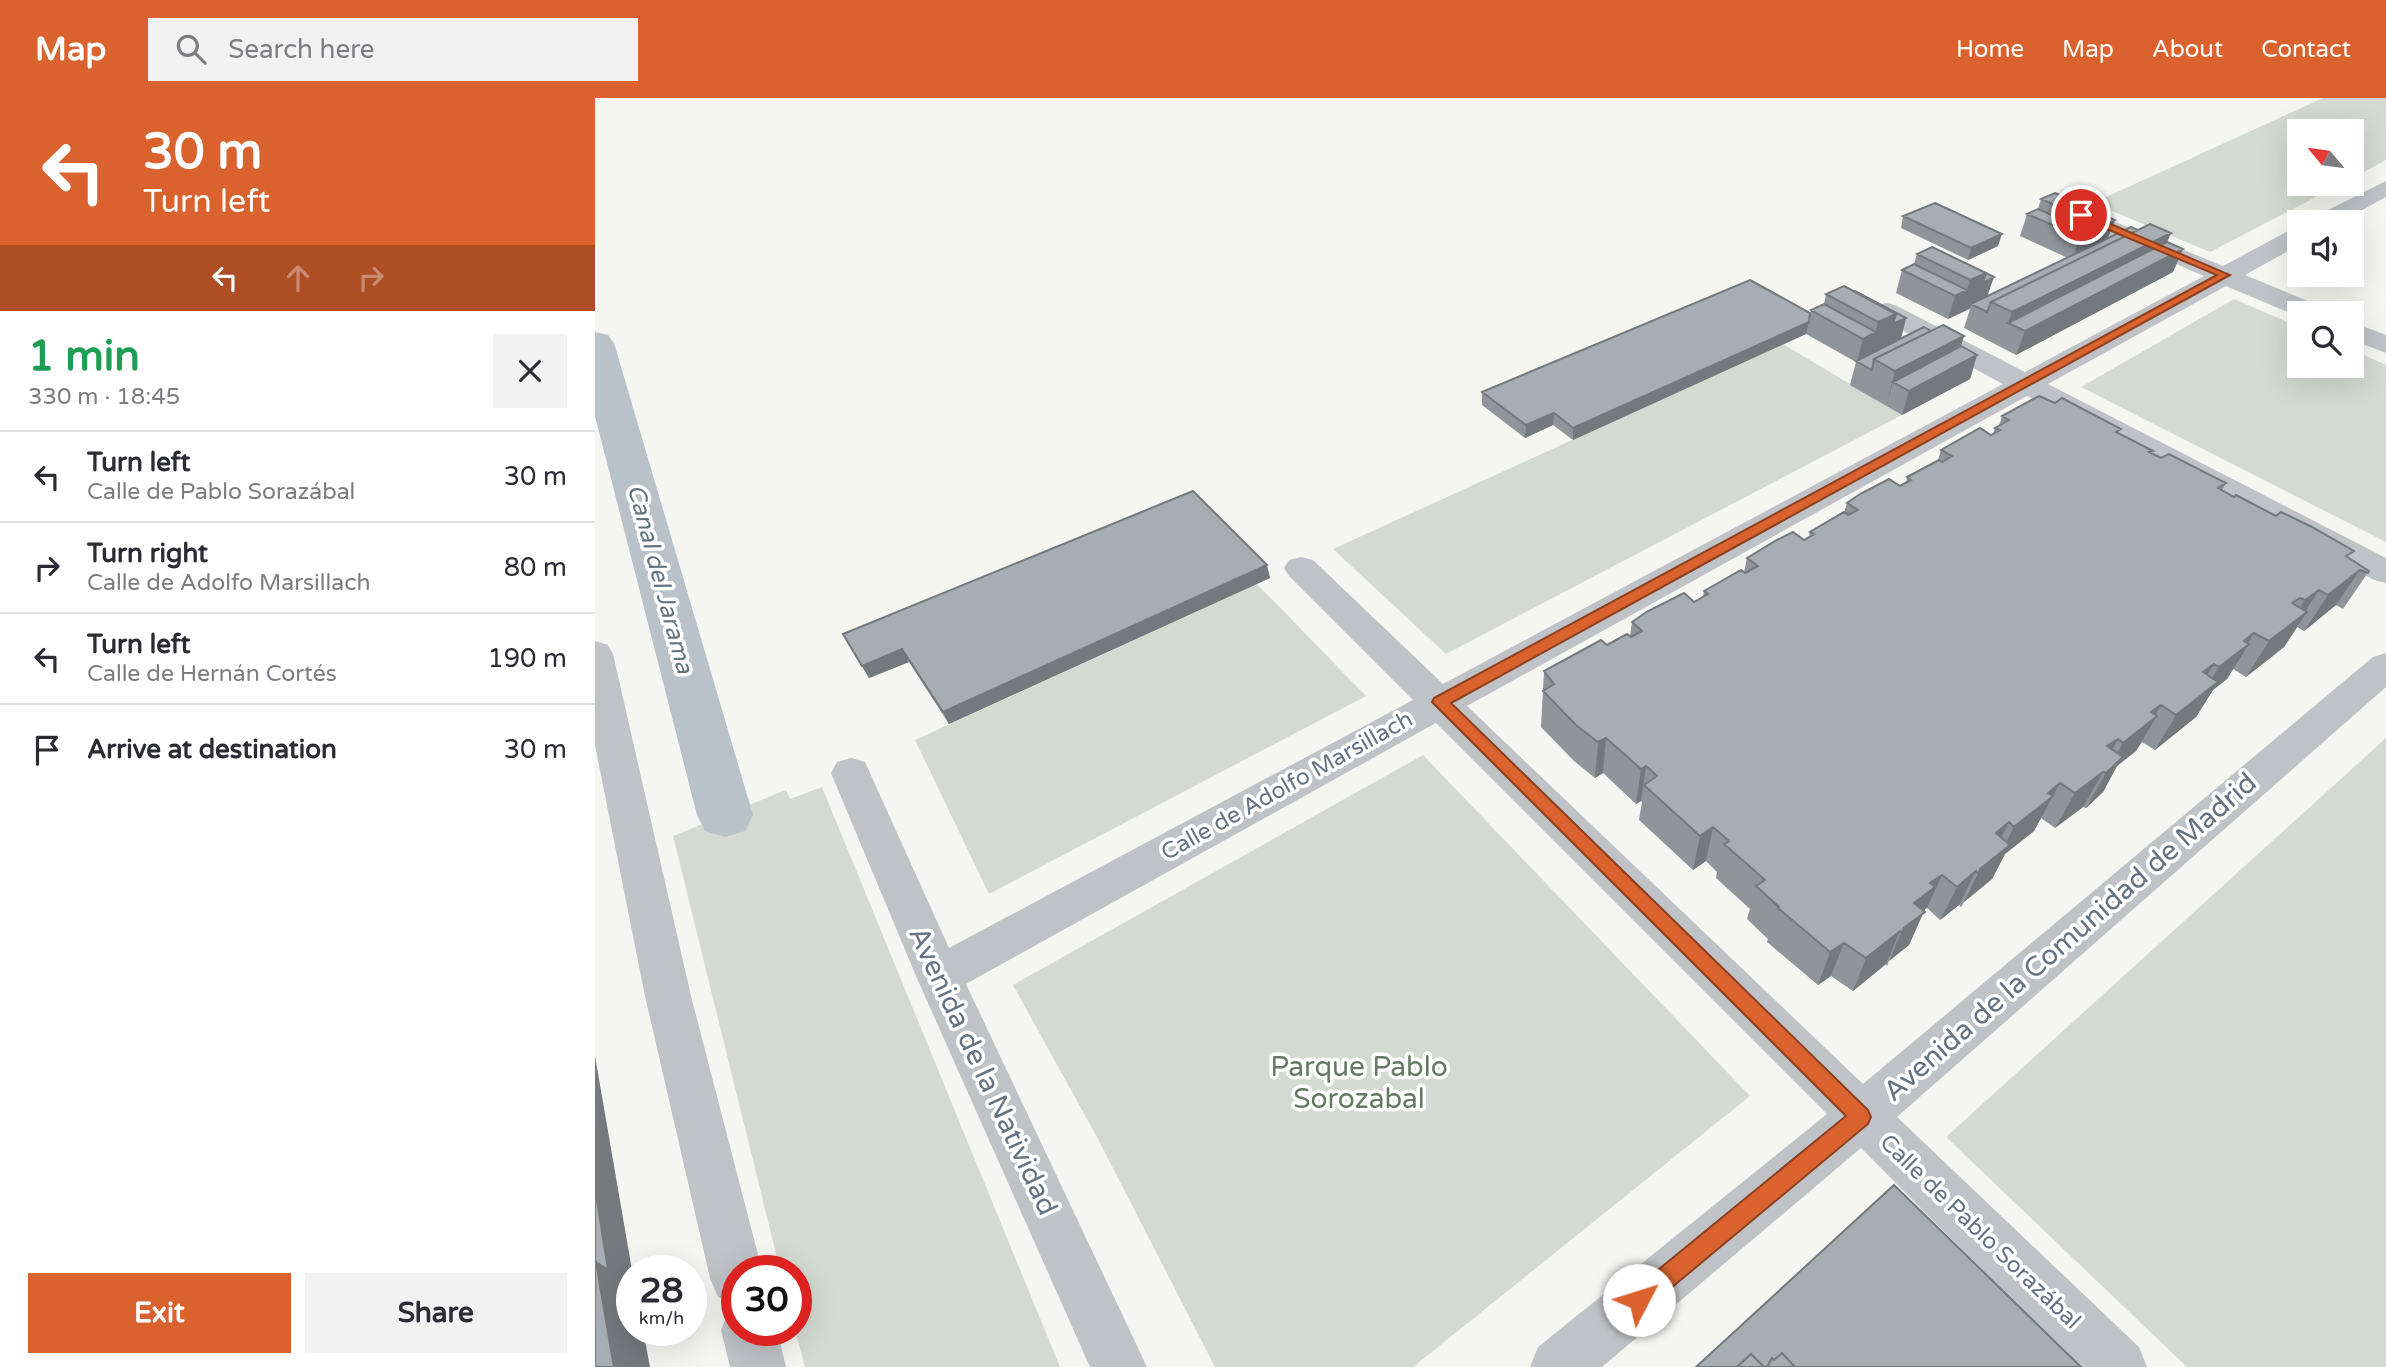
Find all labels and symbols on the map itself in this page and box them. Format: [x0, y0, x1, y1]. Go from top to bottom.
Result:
north arrow [2287, 119, 2364, 196]
pin [2051, 185, 2111, 245]
water label: Canal del Jarama [621, 481, 699, 677]
street label: Calle de Adolfo Marsillach [1156, 705, 1418, 867]
street label: Avenida de la Comunidad de Madrid [1876, 766, 2264, 1108]
street label: Avenida de la Natividad [901, 921, 1065, 1221]
park label: Parque Pablo Sorozabal [1270, 1050, 1448, 1116]
street label: Calle de Pablo Sorazábal [1874, 1129, 2086, 1335]
speed limit sign: 30 [721, 1255, 812, 1346]
position arrow [1602, 1263, 1676, 1337]

